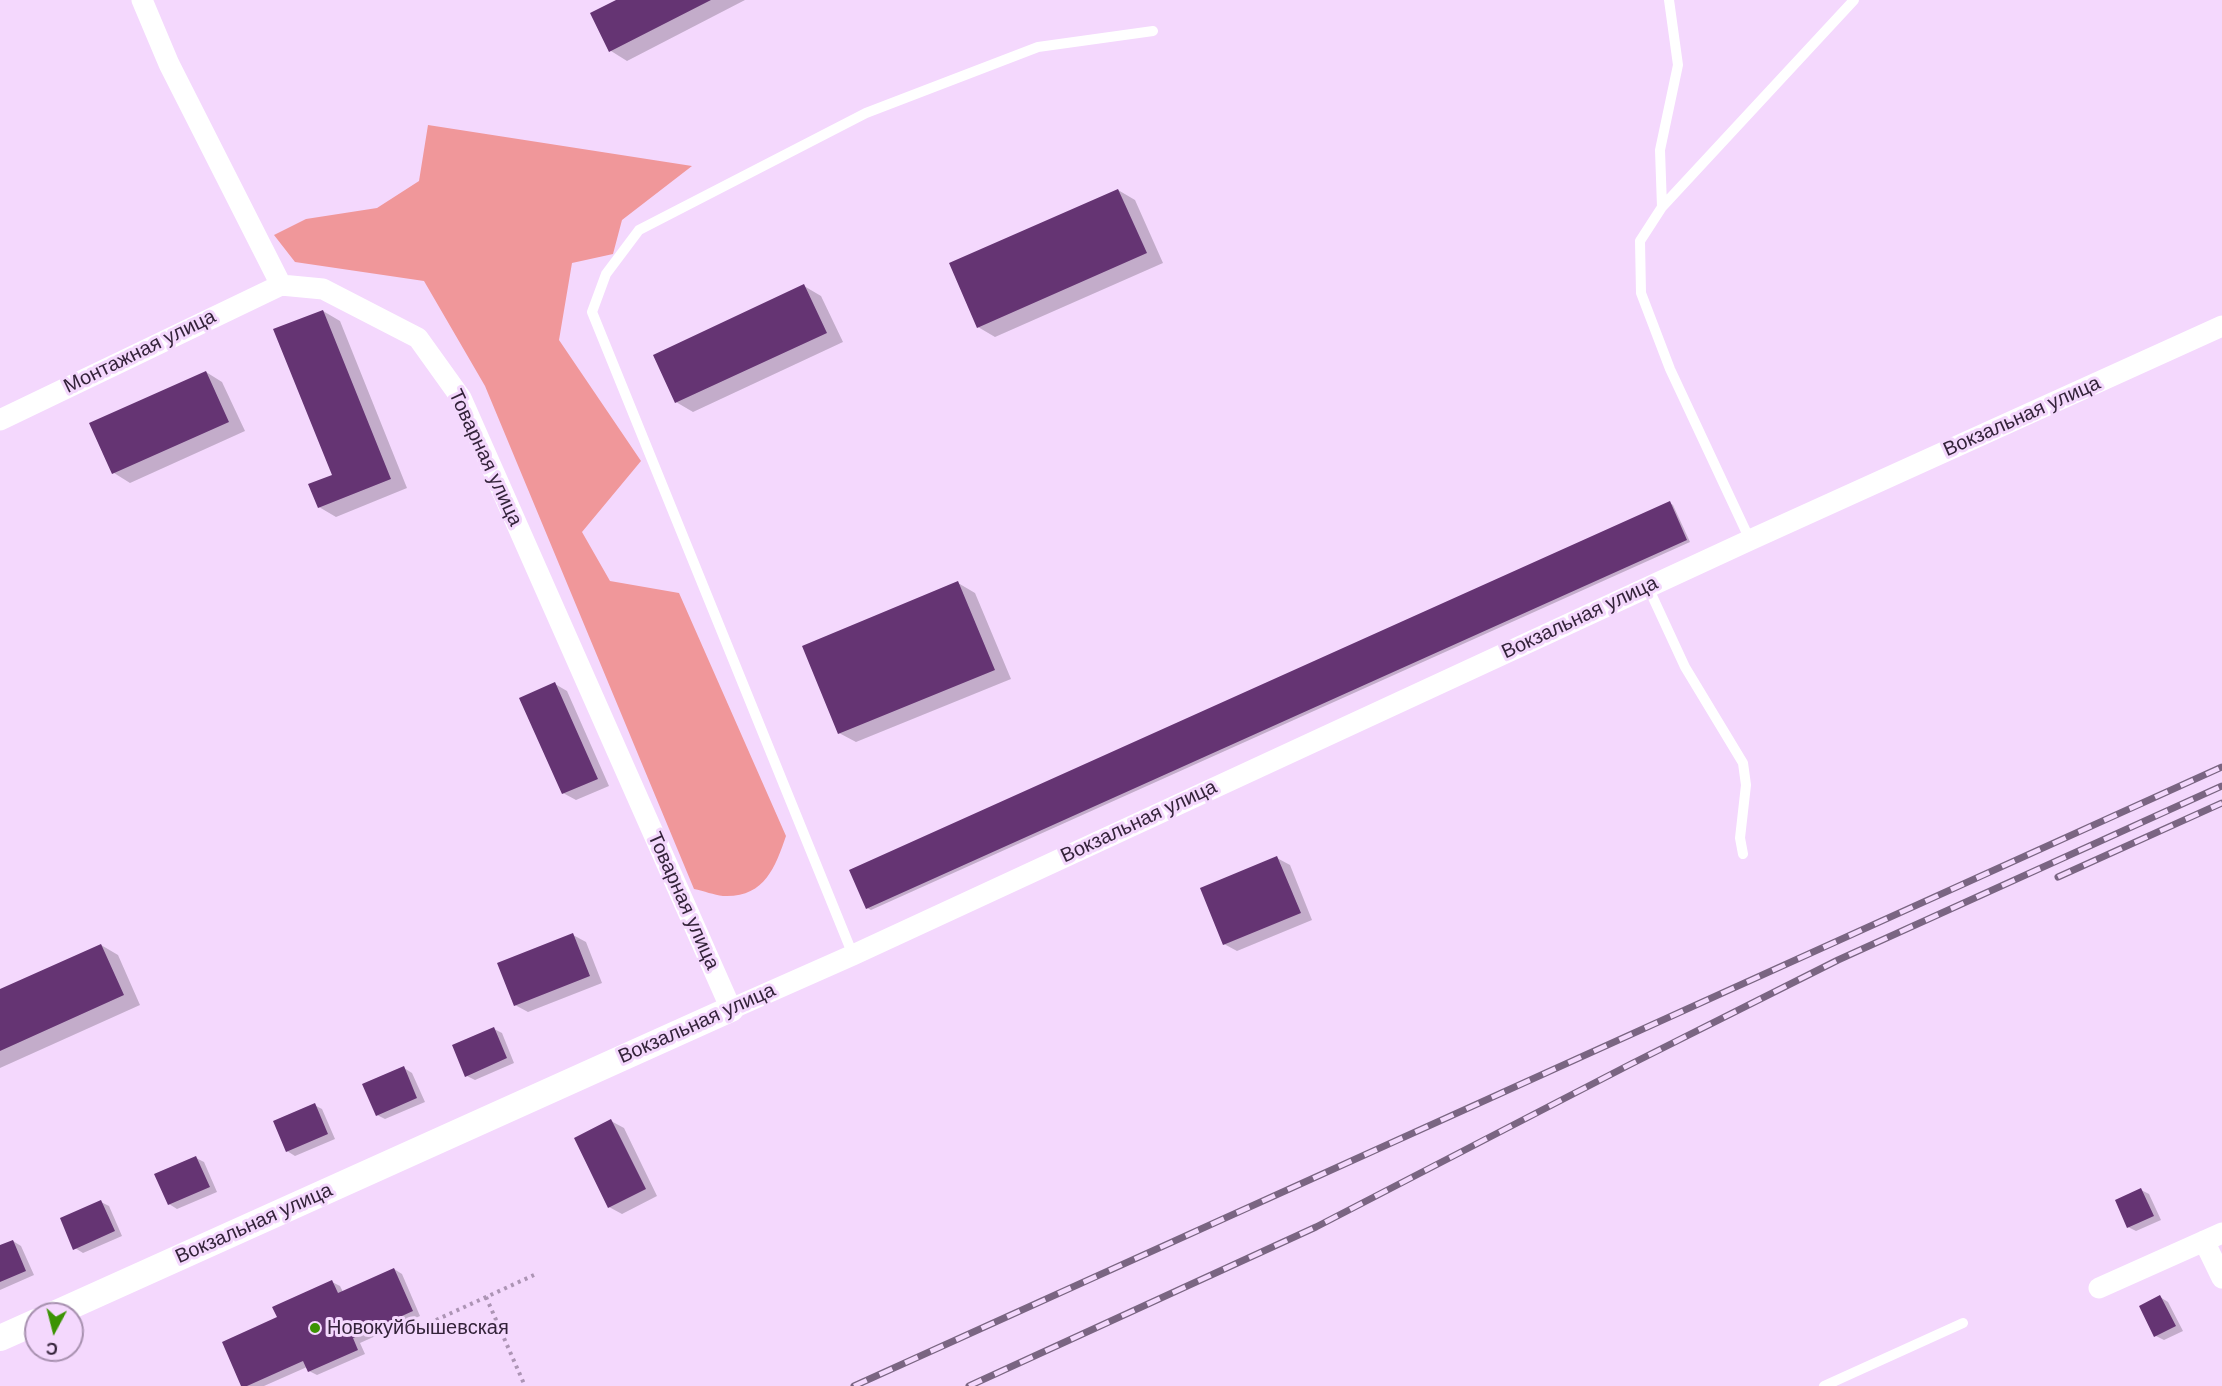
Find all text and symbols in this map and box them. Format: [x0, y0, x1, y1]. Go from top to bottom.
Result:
street label: Монтажная улица [60, 305, 220, 399]
street label: Вокзальная улица [1940, 372, 2104, 462]
street label: Товарная улица [443, 386, 527, 530]
street label: Вокзальная улица [1498, 571, 1662, 665]
street label: Вокзальная улица [1057, 775, 1221, 869]
street label: Товарная улица [642, 829, 724, 973]
street label: Вокзальная улица [615, 979, 779, 1069]
street label: Вокзальная улица [172, 1179, 336, 1269]
north arrow [24, 1302, 84, 1362]
place label: Новокуйбышевская [327, 1316, 509, 1340]
marker: Новокуйбышевская [308, 1321, 322, 1335]
text: С [45, 1339, 59, 1358]

